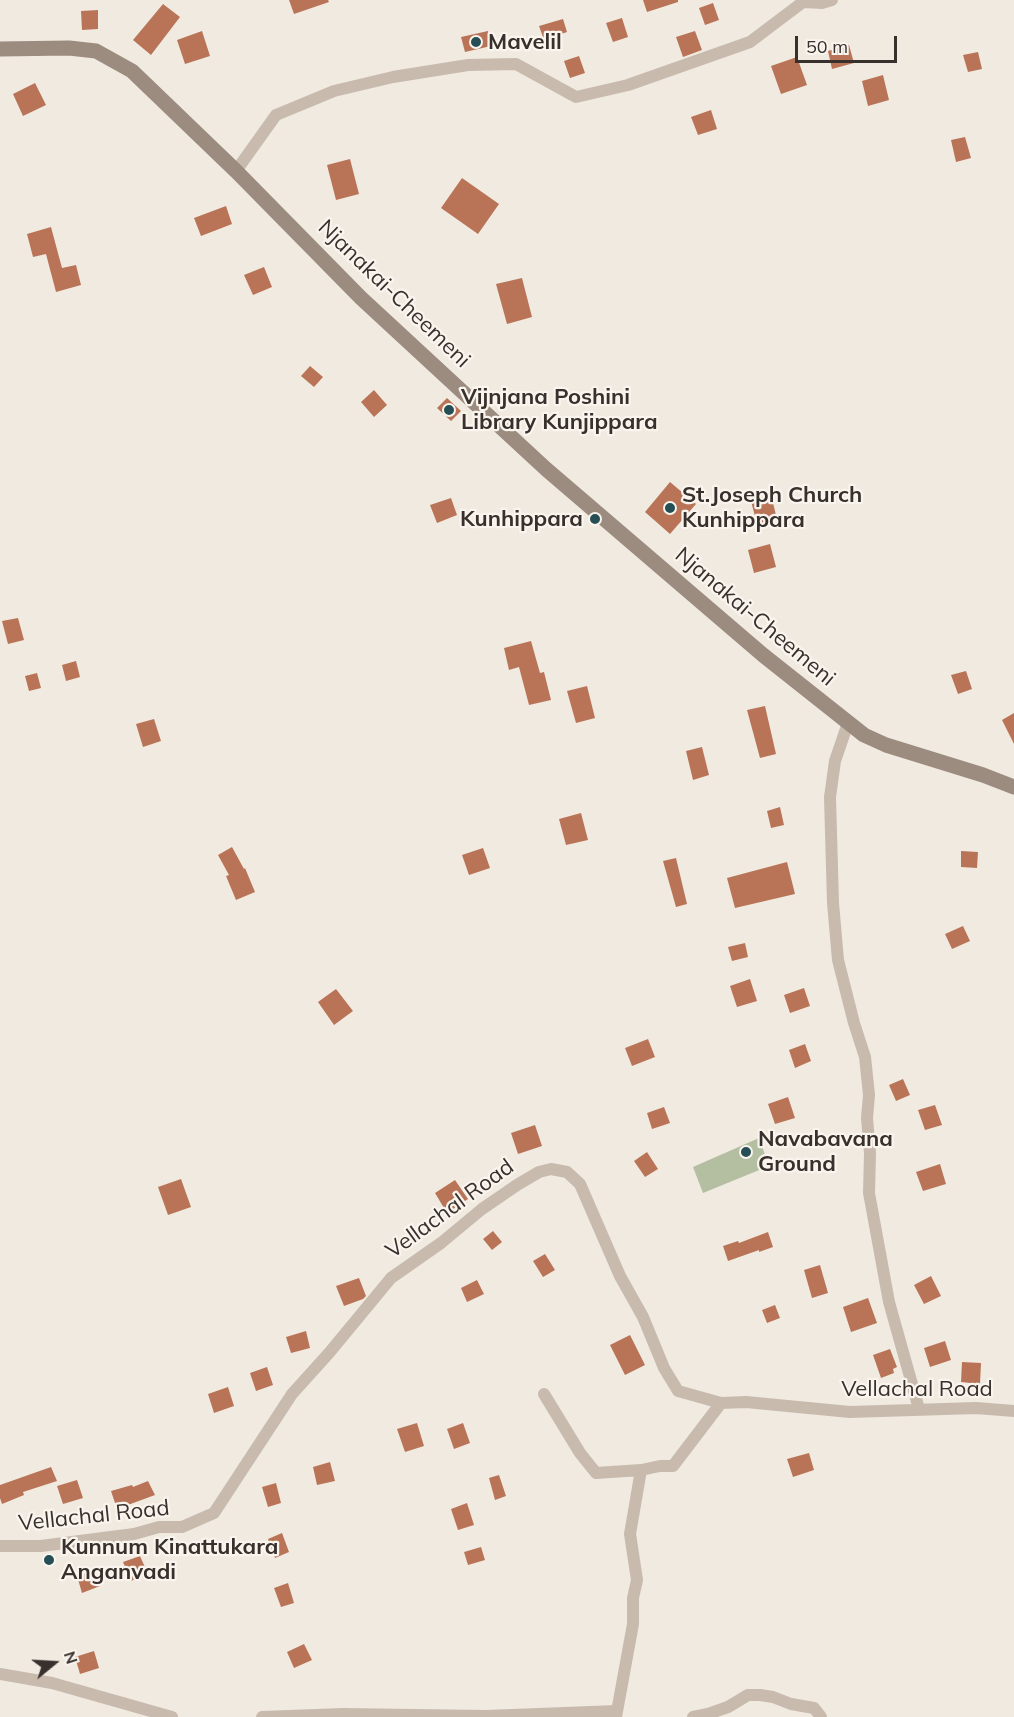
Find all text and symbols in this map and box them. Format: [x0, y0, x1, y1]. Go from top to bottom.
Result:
scale bar [798, 24, 900, 62]
place label: Mavelil [488, 29, 562, 55]
marker: Mavelil [469, 35, 483, 49]
text: 50 m [806, 35, 848, 58]
street label: Njanakai-Cheemeni [312, 215, 476, 373]
place label: Vijnjana Poshini Library Kunjippara [461, 384, 658, 436]
marker: Vijnjana Poshini Library Kunjippara [442, 403, 456, 417]
place label: St.Joseph Church Kunhippara [682, 482, 862, 534]
marker: St.Joseph Church Kunhippara [663, 501, 677, 515]
place label: Kunhippara [460, 506, 583, 532]
marker: Kunhippara [588, 512, 602, 526]
street label: Njanakai-Cheemeni [669, 542, 841, 692]
place label: Navabavana Ground [758, 1126, 893, 1178]
marker: Navabavana Ground [739, 1145, 753, 1159]
street label: Vellachal Road [381, 1154, 519, 1264]
street label: Vellachal Road [841, 1376, 993, 1402]
street label: Vellachal Road [17, 1495, 171, 1537]
place label: Kunnum Kinattukara Anganvadi [61, 1534, 278, 1586]
marker: Kunnum Kinattukara Anganvadi [42, 1553, 56, 1567]
north arrow [24, 1633, 84, 1693]
text: N [60, 1649, 82, 1666]

